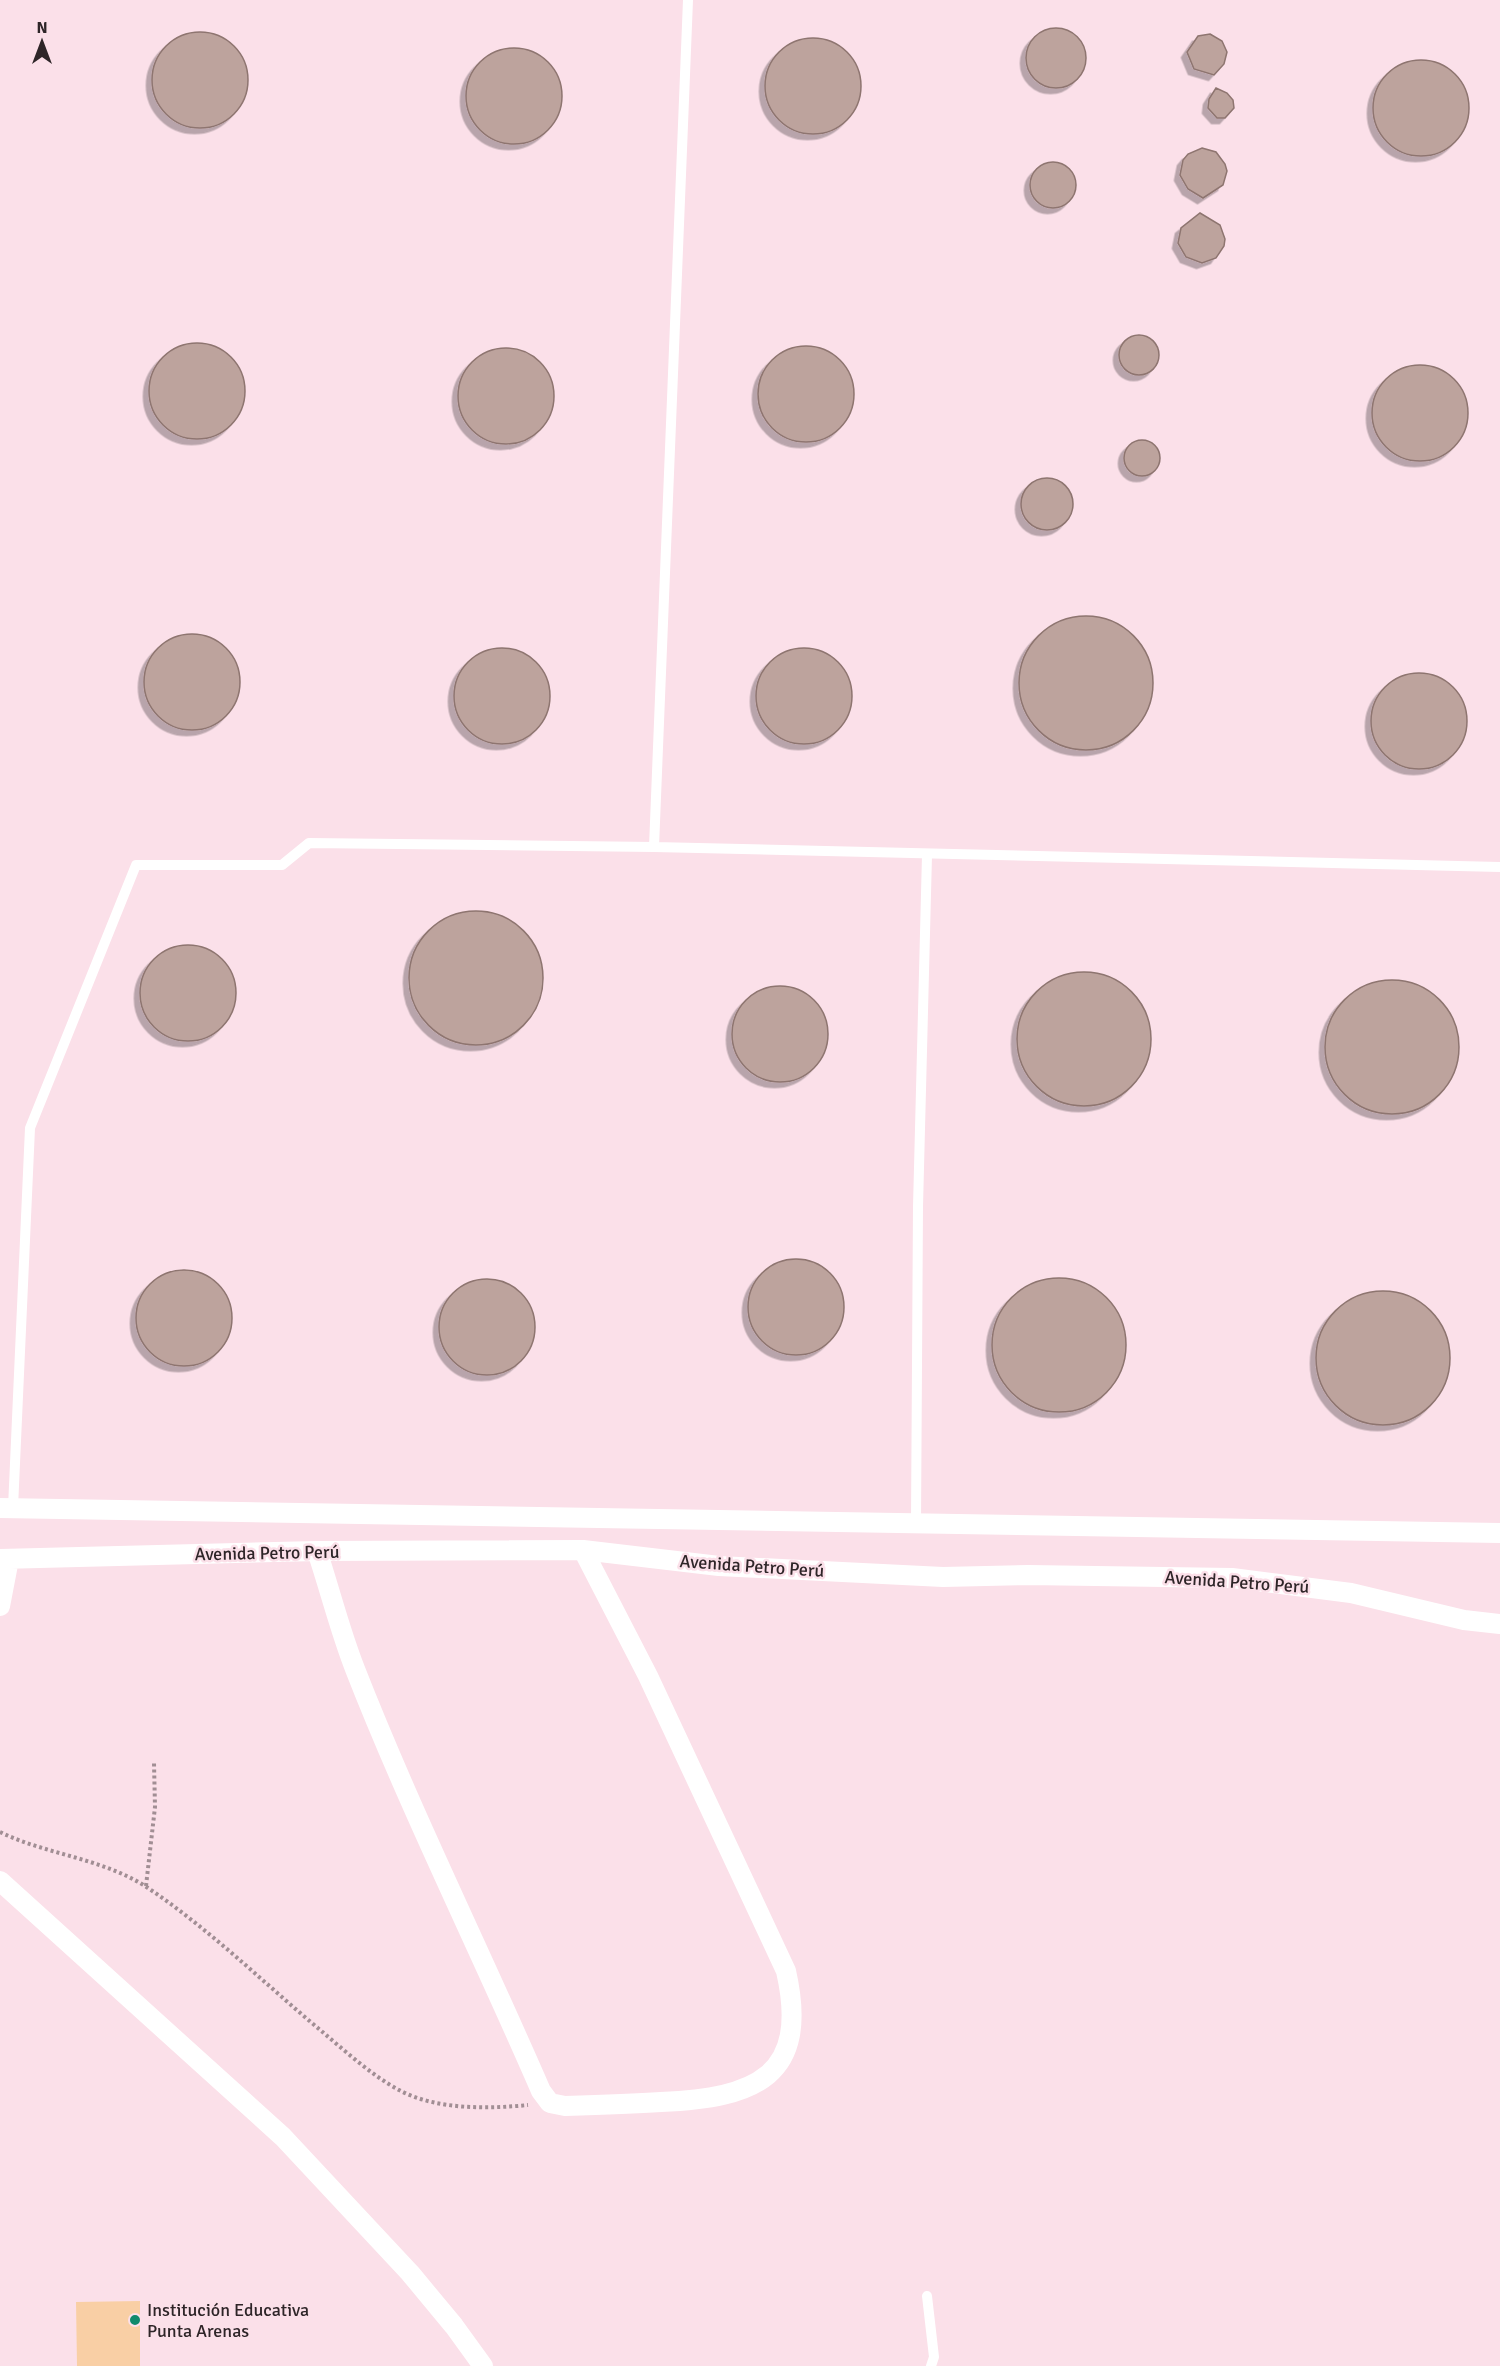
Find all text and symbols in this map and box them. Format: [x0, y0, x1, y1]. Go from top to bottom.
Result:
north arrow [12, 12, 72, 72]
text: N [36, 18, 48, 38]
street label: Avenida Petro Perú [194, 1541, 340, 1565]
street label: Avenida Petro Perú [679, 1550, 825, 1582]
street label: Avenida Petro Perú [1164, 1566, 1310, 1598]
place label: Institución Educativa Punta Arenas [147, 2299, 309, 2342]
marker: Institución Educativa Punta Arenas [128, 2313, 142, 2327]

